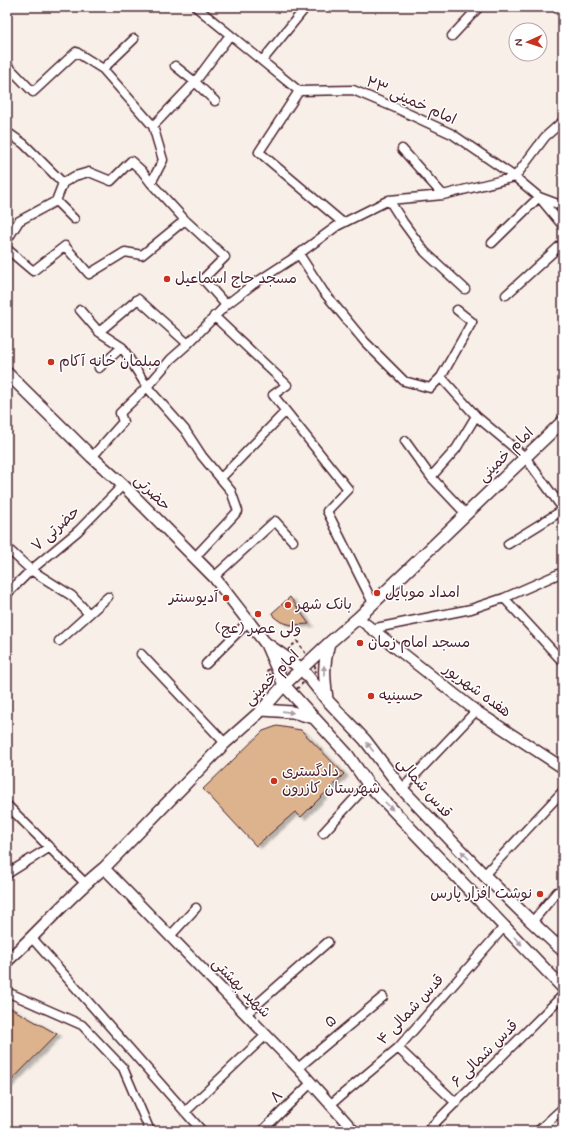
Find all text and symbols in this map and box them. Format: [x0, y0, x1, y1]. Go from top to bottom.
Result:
north arrow [508, 22, 548, 62]
text: N [512, 38, 526, 46]
street label: امام خمینی ۲۳ [363, 72, 459, 130]
place label: مسجد حاج اسماعیل [175, 269, 297, 289]
marker: مسجد حاج اسماعیل [162, 274, 172, 284]
place label: مبلمان خانه آکام [59, 352, 161, 372]
marker: مبلمان خانه آکام [46, 357, 56, 367]
street label: امام خمینی [474, 423, 538, 487]
street label: حضرتی [129, 470, 175, 516]
street label: حضرتی ۷ [27, 502, 85, 556]
place label: امداد موبایل [385, 583, 460, 603]
place label: آدیوسنتر [168, 588, 219, 608]
marker: امداد موبایل [372, 588, 382, 598]
marker: آدیوسنتر [221, 593, 231, 603]
place label: بانک شهر [294, 595, 352, 615]
marker: بانک شهر [283, 600, 293, 610]
marker: ولی عصر (عج) [253, 609, 263, 619]
place label: ولی عصر (عج) [215, 619, 301, 639]
place label: مسجد امام زمان [368, 633, 470, 653]
marker: مسجد امام زمان [355, 638, 365, 648]
street label: امام خمینی [240, 646, 304, 710]
street label: هفده شهریور [438, 659, 515, 722]
one-way arrow [321, 664, 327, 677]
place label: حسینیه [379, 686, 423, 706]
marker: حسینیه [366, 691, 376, 701]
one-way arrow [282, 709, 294, 715]
one-way arrow [366, 741, 374, 752]
street label: قدس شمالی [392, 753, 456, 823]
place label: دادگستری شهرستان کازرون [282, 762, 380, 799]
marker: دادگستری شهرستان کازرون [269, 776, 279, 786]
one-way arrow [384, 801, 394, 811]
one-way arrow [460, 850, 470, 860]
place label: نوشت افزار پارس [430, 884, 532, 904]
marker: نوشت افزار پارس [535, 889, 545, 899]
one-way arrow [513, 936, 522, 946]
street label: شهید بهشتی [207, 953, 275, 1023]
street label: قدس شمالی ۴ [373, 970, 449, 1050]
street label: ۵ [321, 1011, 341, 1033]
street label: قدس شمالی ۶ [447, 1016, 523, 1092]
street label: ۸ [266, 1086, 288, 1108]

